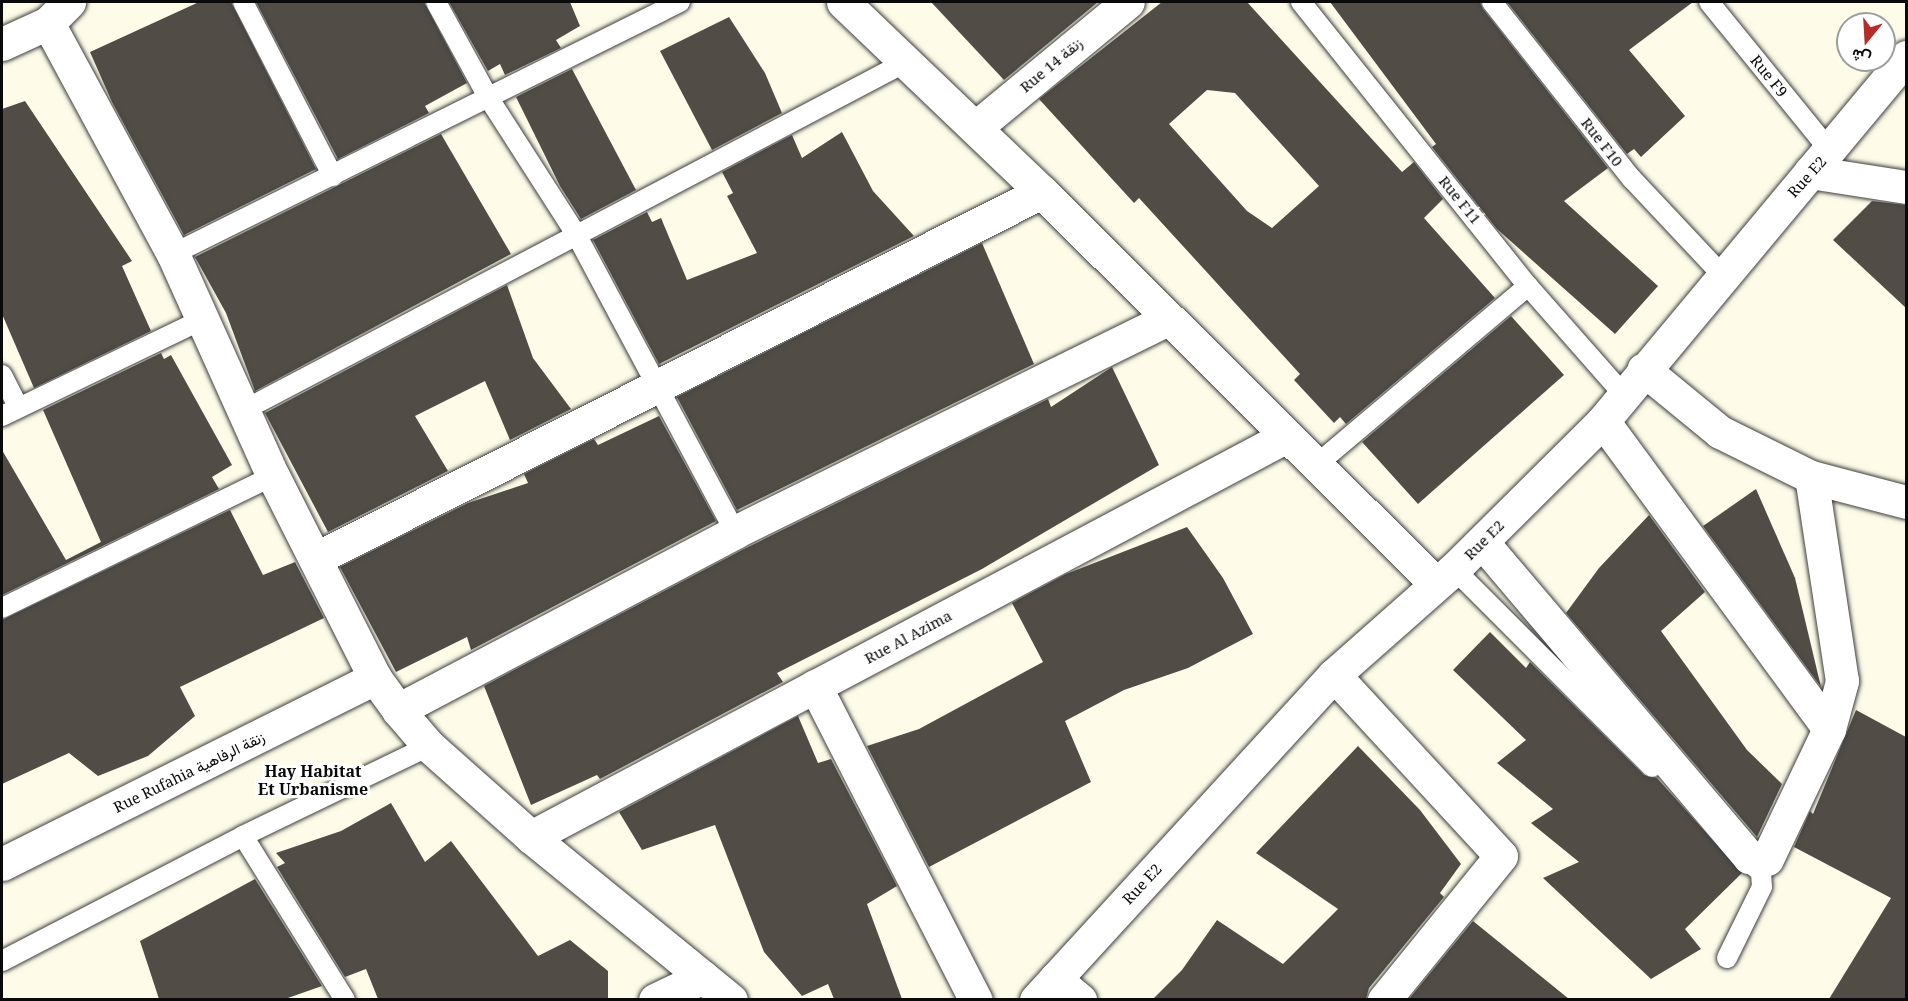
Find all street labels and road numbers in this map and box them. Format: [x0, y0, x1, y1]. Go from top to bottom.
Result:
street label: Rue 14 زنقة [1016, 34, 1086, 96]
street label: Rue F9 [1747, 51, 1791, 101]
street label: Rue F10 [1577, 114, 1627, 170]
street label: Rue E2 [1784, 153, 1830, 201]
street label: Rue F11 [1435, 172, 1485, 228]
street label: Rue E2 [1460, 516, 1508, 564]
street label: Rue Al Azima [861, 607, 955, 667]
street label: Rue Rufahia زنقة الرفاهية [111, 728, 267, 816]
street label: Rue E2 [1119, 860, 1165, 908]

